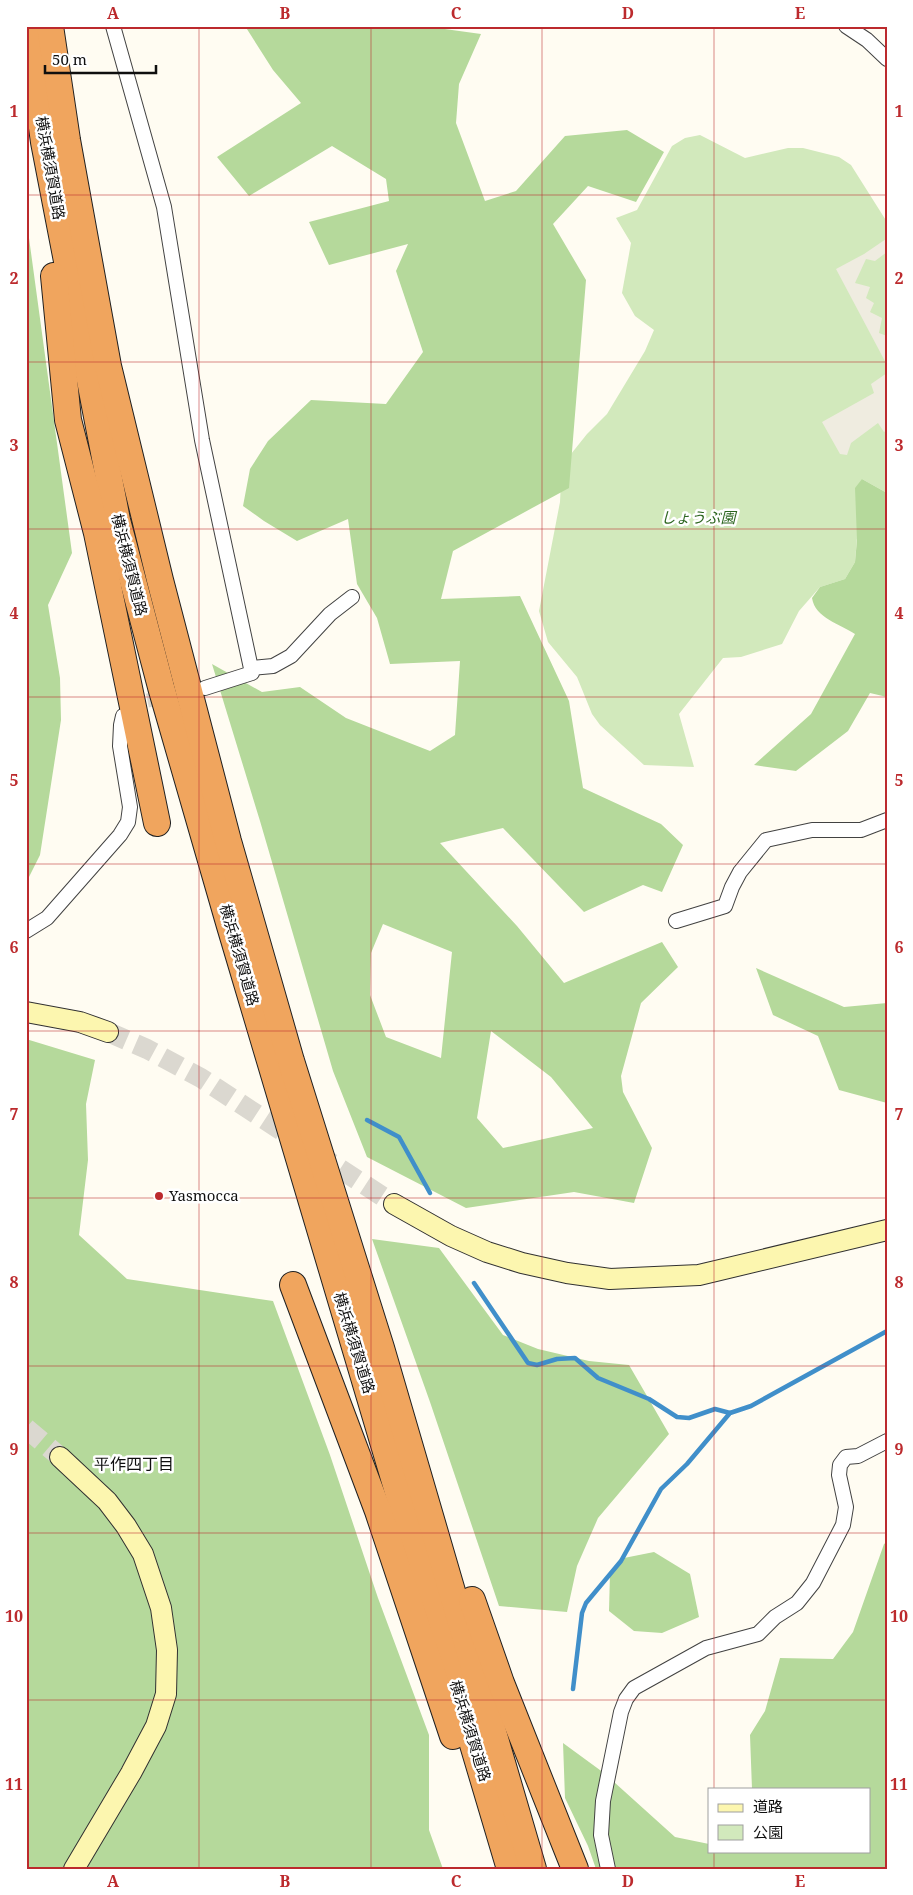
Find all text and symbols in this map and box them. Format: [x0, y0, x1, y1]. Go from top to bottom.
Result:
text: A [107, 2, 120, 24]
text: B [280, 2, 291, 24]
text: C [451, 2, 462, 24]
text: D [622, 2, 634, 24]
text: E [795, 2, 805, 24]
scale bar [45, 42, 156, 74]
text: 50 m [52, 49, 87, 69]
text: 1 [9, 100, 19, 122]
text: 1 [894, 100, 904, 122]
street label: 横浜横須賀道路 [32, 114, 70, 221]
text: 2 [9, 267, 19, 289]
text: 2 [894, 267, 904, 289]
text: 3 [9, 434, 19, 456]
text: 3 [894, 434, 904, 456]
park label: しょうぶ園 [660, 507, 737, 527]
street label: 横浜横須賀道路 [108, 511, 152, 618]
text: 4 [9, 602, 19, 624]
text: 4 [894, 602, 904, 624]
text: 5 [9, 769, 19, 791]
text: 5 [894, 769, 904, 791]
street label: 横浜横須賀道路 [216, 901, 264, 1008]
text: 6 [9, 936, 19, 958]
text: 6 [894, 936, 904, 958]
text: 7 [9, 1103, 19, 1125]
text: 7 [894, 1103, 904, 1125]
place label: Yasmocca [168, 1185, 239, 1205]
marker: Yasmocca [153, 1190, 165, 1202]
text: 8 [9, 1271, 19, 1293]
text: 8 [894, 1271, 904, 1293]
street label: 横浜横須賀道路 [330, 1290, 380, 1396]
text: 9 [9, 1438, 19, 1460]
text: 9 [894, 1438, 904, 1460]
district label: 平作四丁目 [94, 1453, 174, 1475]
text: 10 [5, 1605, 23, 1627]
text: 10 [890, 1605, 908, 1627]
street label: 横浜横須賀道路 [446, 1678, 496, 1784]
text: 11 [5, 1773, 23, 1795]
text: 11 [890, 1773, 908, 1795]
legend [708, 1788, 870, 1852]
text: 道路 [753, 1796, 783, 1816]
text: 公園 [753, 1822, 783, 1842]
text: A [107, 1870, 120, 1892]
text: B [280, 1870, 291, 1892]
text: C [451, 1870, 462, 1892]
text: D [622, 1870, 634, 1892]
text: E [795, 1870, 805, 1892]

